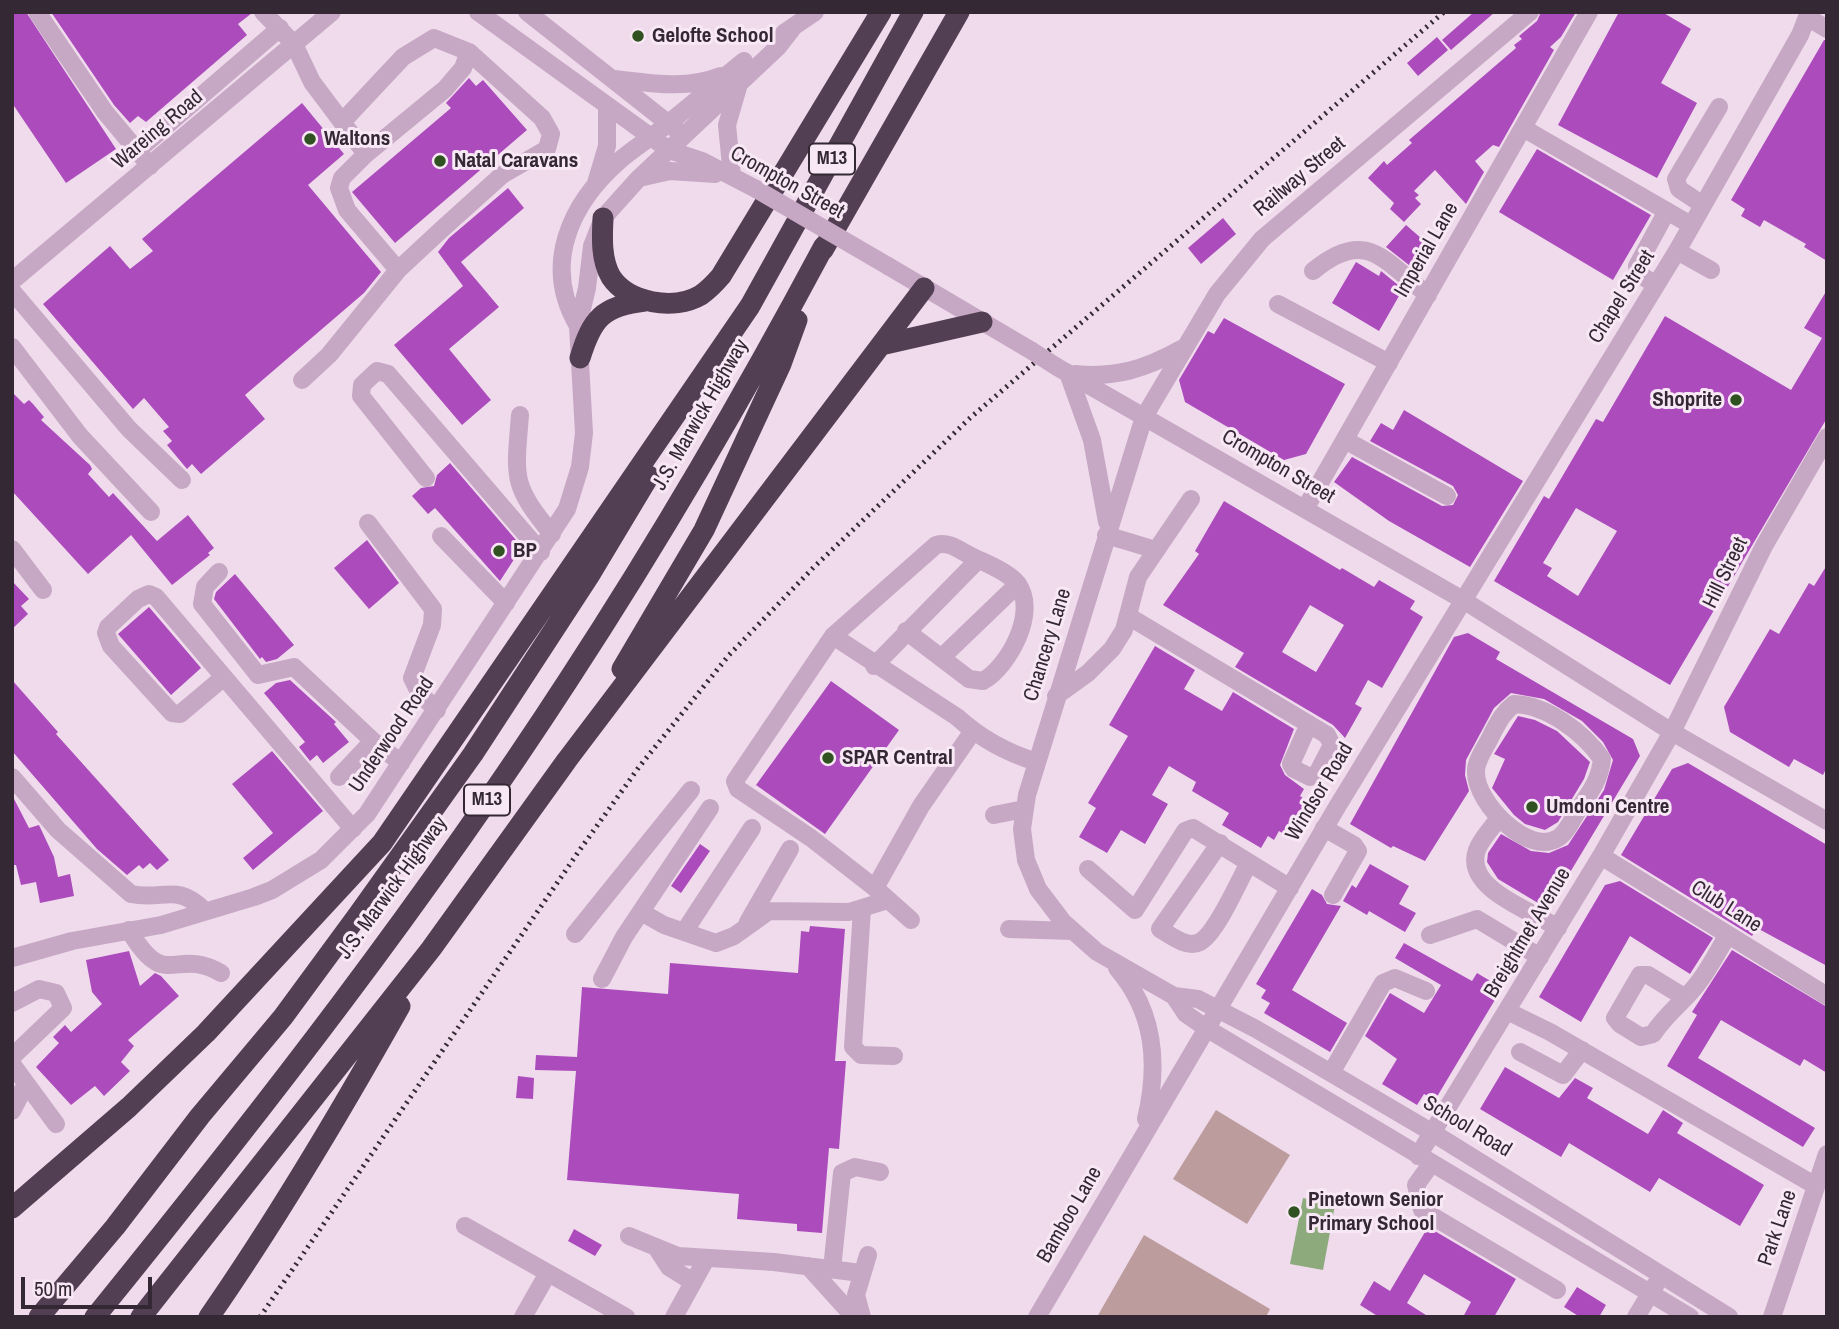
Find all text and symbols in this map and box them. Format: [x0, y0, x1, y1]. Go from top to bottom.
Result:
place label: Gelofte School [652, 23, 774, 49]
marker: Gelofte School [630, 28, 646, 44]
street label: Wareing Road [108, 85, 208, 175]
place label: Waltons [324, 126, 390, 152]
marker: Waltons [302, 131, 318, 147]
street label: Railway Street [1249, 131, 1351, 223]
street label: Crompton Street [726, 141, 848, 225]
road number: M13 [809, 144, 855, 174]
place label: Natal Caravans [454, 148, 578, 174]
marker: Natal Caravans [432, 153, 448, 169]
street label: Imperial Lane [1390, 198, 1464, 302]
street label: Chapel Street [1583, 246, 1661, 348]
street label: J.S. Marwick Highway [648, 335, 754, 495]
place label: Shoprite [1652, 387, 1722, 413]
marker: Shoprite [1728, 392, 1744, 408]
street label: Crompton Street [1217, 425, 1339, 509]
street label: Hill Street [1698, 534, 1754, 612]
place label: BP [513, 538, 537, 564]
marker: BP [491, 543, 507, 559]
street label: Chancery Lane [1019, 585, 1077, 705]
street label: Underwood Road [344, 672, 440, 798]
street label: Windsor Road [1281, 738, 1359, 846]
place label: SPAR Central [842, 745, 953, 771]
marker: SPAR Central [820, 750, 836, 766]
road number: M13 [464, 785, 510, 816]
place label: Umdoni Centre [1546, 794, 1669, 820]
marker: Umdoni Centre [1524, 799, 1540, 815]
street label: J.S. Marwick Highway [333, 812, 453, 964]
street label: Breightmet Avenue [1479, 863, 1577, 1003]
street label: Club Lane [1686, 876, 1766, 938]
street label: School Road [1418, 1091, 1516, 1163]
street label: Bamboo Lane [1032, 1162, 1108, 1268]
place label: Pinetown Senior Primary School [1308, 1187, 1443, 1237]
street label: Park Lane [1753, 1187, 1803, 1269]
marker: Pinetown Senior Primary School [1286, 1204, 1302, 1220]
scale bar [24, 1262, 156, 1306]
text: 50 m [34, 1274, 72, 1303]

